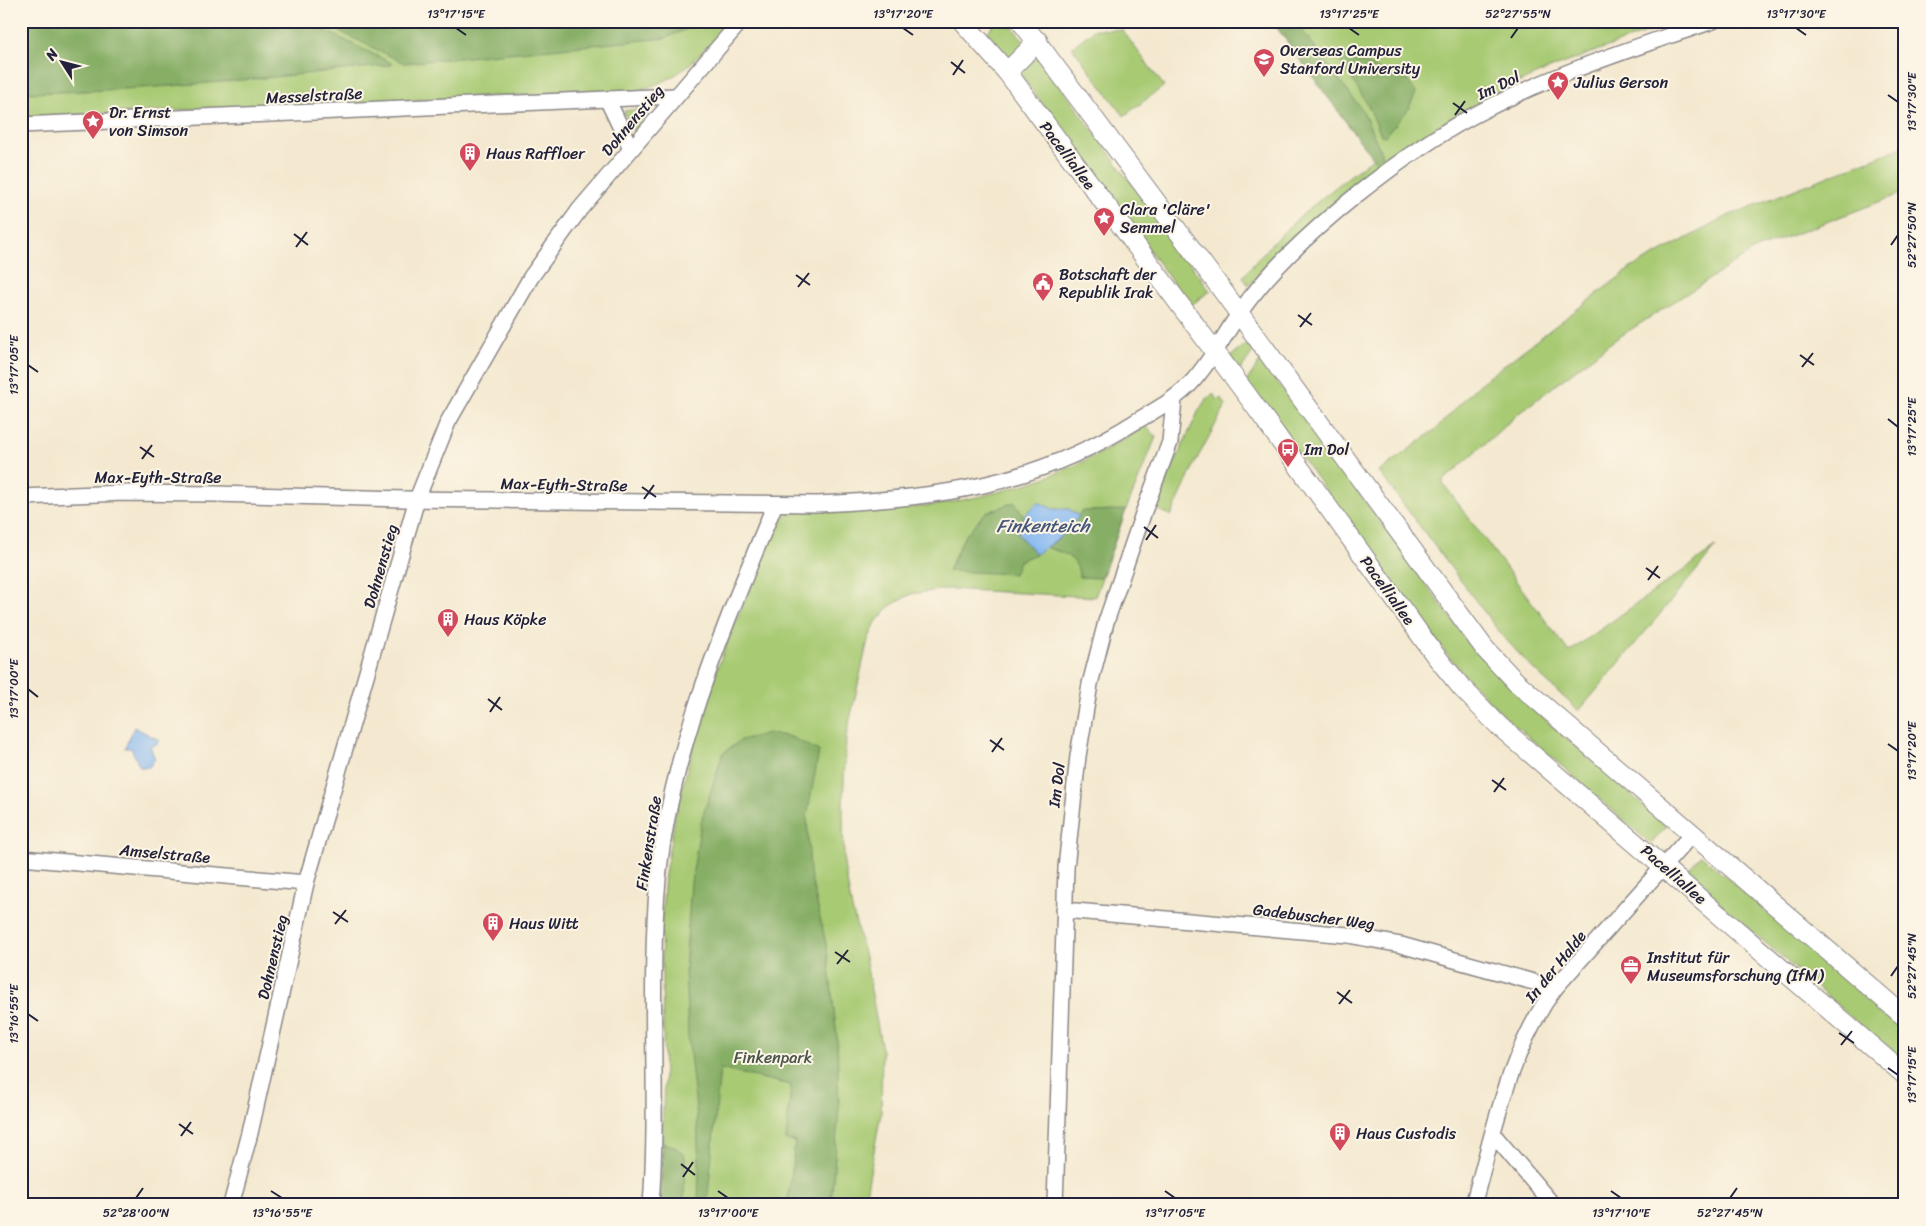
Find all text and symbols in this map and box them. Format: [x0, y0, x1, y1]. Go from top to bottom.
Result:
text: 13°17'15"E [427, 3, 486, 25]
text: 13°17'20"E [873, 3, 934, 25]
text: 13°17'25"E [1319, 3, 1380, 25]
text: 52°27'55"N [1485, 3, 1551, 25]
text: 13°17'30"E [1766, 3, 1827, 25]
place label: Overseas Campus Stanford University [1280, 36, 1421, 83]
north arrow [38, 38, 88, 88]
text: N [38, 43, 65, 67]
school or university icon: Overseas Campus Stanford University [1252, 47, 1276, 78]
street label: Im Dol [1471, 63, 1525, 109]
place label: Julius Gerson [1573, 68, 1668, 97]
place icon: Julius Gerson [1546, 70, 1570, 101]
text: 13°17'30"E [1901, 71, 1923, 132]
street label: Messelstraße [265, 78, 363, 113]
street label: Dohnenstieg [593, 78, 671, 163]
place label: Dr. Ernst von Simson [109, 98, 188, 145]
place icon: Dr. Ernst von Simson [81, 109, 105, 140]
street label: Pacelliallee [1032, 114, 1104, 196]
place label: Haus Raffloer [486, 139, 586, 168]
building icon: Haus Raffloer [458, 141, 482, 172]
place label: Clara 'Cläre' Semmel [1120, 195, 1211, 242]
text: 52°27'50"N [1901, 201, 1923, 268]
place icon: Clara 'Cläre' Semmel [1092, 206, 1116, 237]
place label: Botschaft der Republik Irak [1059, 260, 1158, 307]
public building icon: Botschaft der Republik Irak [1031, 271, 1055, 302]
text: 13°17'05"E [3, 334, 25, 395]
text: 13°17'25"E [1901, 396, 1923, 457]
place label: Im Dol [1303, 435, 1349, 464]
bus stop icon: Im Dol [1276, 437, 1300, 468]
street label: Max-Eyth-Straße [94, 463, 222, 492]
street label: Max-Eyth-Straße [500, 469, 628, 500]
water label: Finkenteich [997, 510, 1091, 542]
street label: Dohnenstieg [355, 520, 406, 612]
street label: Pacelliallee [1352, 549, 1423, 632]
place label: Haus Köpke [464, 605, 546, 634]
building icon: Haus Köpke [436, 607, 460, 638]
text: 13°17'00"E [3, 658, 25, 719]
text: 13°17'20"E [1901, 720, 1923, 781]
street label: Im Dol [1039, 761, 1074, 810]
street label: Finkenstraße [627, 794, 670, 892]
street label: Amselstraße [118, 835, 212, 872]
street label: Pacelliallee [1634, 837, 1714, 912]
street label: Gadebuscher Weg [1251, 895, 1376, 938]
place label: Haus Witt [509, 909, 579, 938]
building icon: Haus Witt [481, 911, 505, 942]
street label: Dohnenstieg [249, 912, 296, 1003]
street label: In der Halde [1516, 923, 1594, 1010]
text: 52°27'45"N [1901, 932, 1923, 999]
place label: Institut für Museumsforschung (IfM) [1646, 943, 1825, 990]
office icon: Institut für Museumsforschung (IfM) [1619, 954, 1643, 985]
text: 13°16'55"E [3, 983, 25, 1044]
park label: Finkenpark [734, 1043, 812, 1072]
text: 13°17'15"E [1901, 1045, 1923, 1104]
place label: Haus Custodis [1356, 1119, 1457, 1148]
building icon: Haus Custodis [1328, 1121, 1352, 1152]
text: 52°28'00"N [103, 1202, 170, 1224]
text: 13°16'55"E [252, 1202, 313, 1224]
text: 13°17'00"E [698, 1202, 759, 1224]
text: 13°17'05"E [1145, 1202, 1206, 1224]
text: 13°17'10"E [1592, 1202, 1651, 1224]
text: 52°27'45"N [1697, 1202, 1764, 1224]

